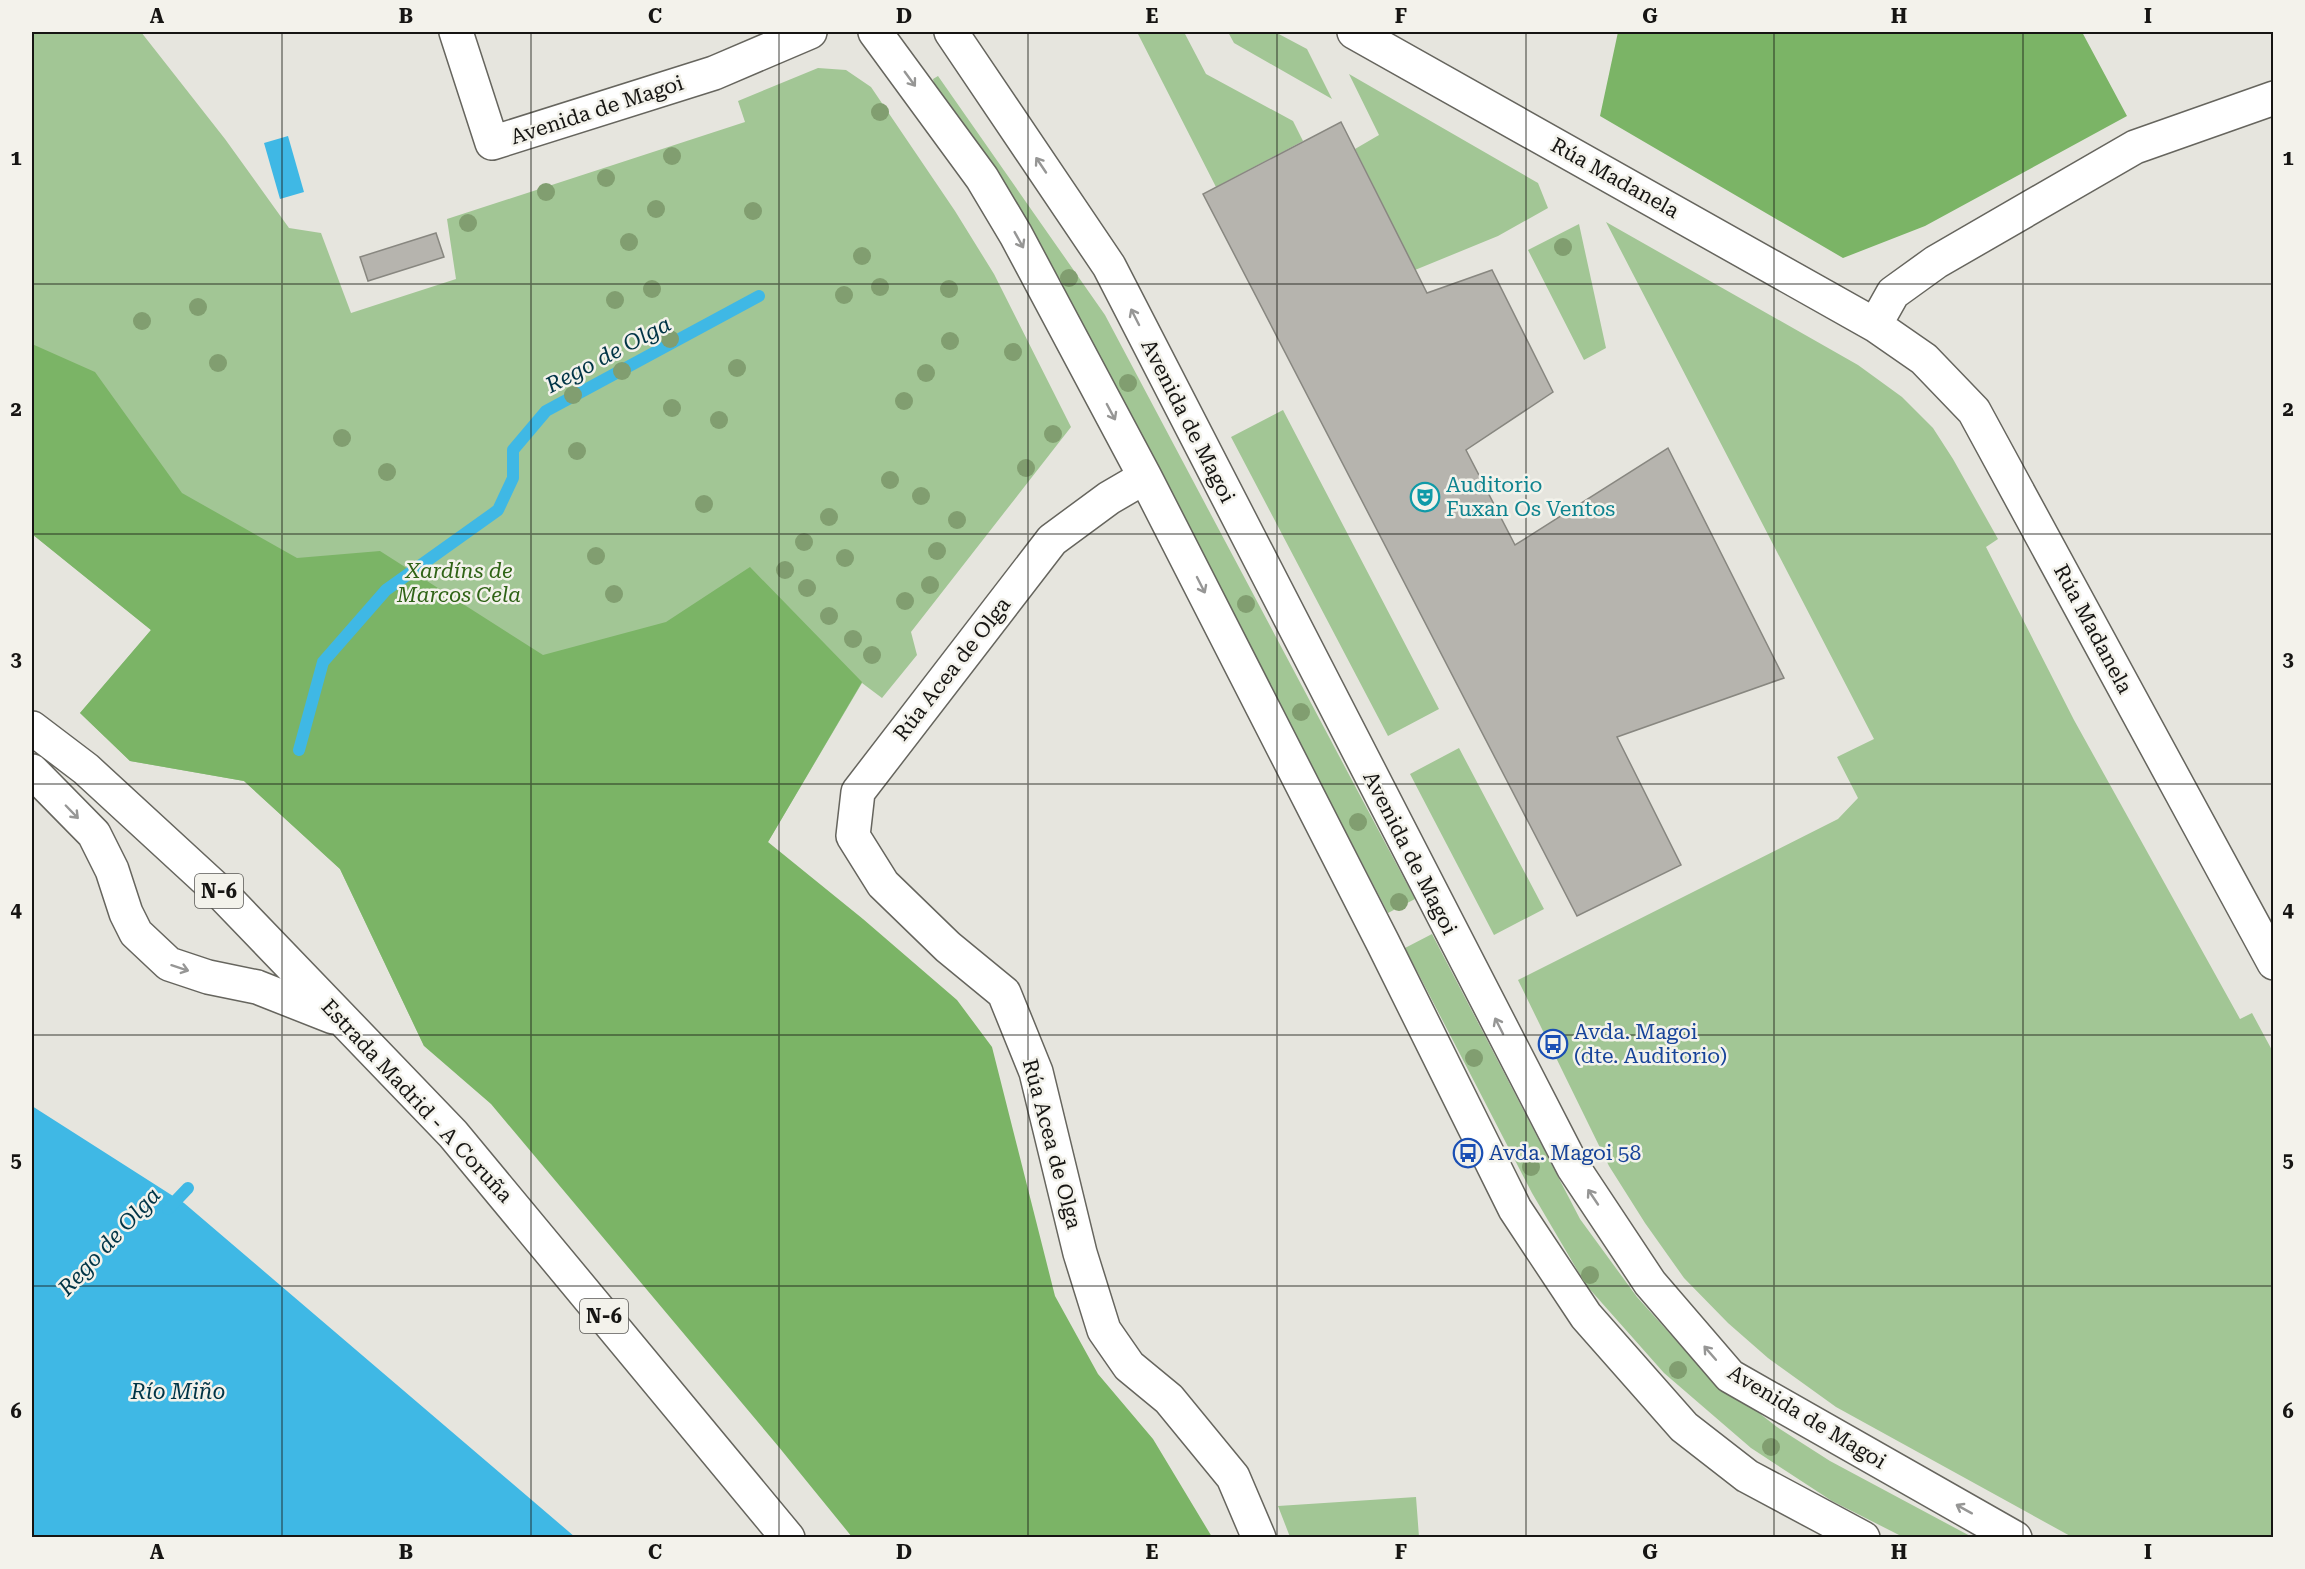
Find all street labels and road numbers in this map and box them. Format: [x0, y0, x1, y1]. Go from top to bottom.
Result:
street label: Avenida de Magoi [508, 71, 687, 149]
street label: Rúa Madanela [1547, 133, 1684, 223]
street label: Avenida de Magoi [1136, 335, 1240, 507]
street label: Rúa Madanela [2049, 560, 2137, 698]
street label: Rúa Acea de Olga [889, 592, 1016, 745]
street label: Avenida de Magoi [1358, 767, 1462, 939]
road number: N-6 [195, 874, 243, 908]
street label: Estrada Madrid - A Coruña [316, 994, 518, 1208]
street label: Rúa Acea de Olga [1018, 1056, 1086, 1232]
road number: N-6 [580, 1299, 628, 1333]
street label: Avenida de Magoi [1724, 1360, 1891, 1474]

